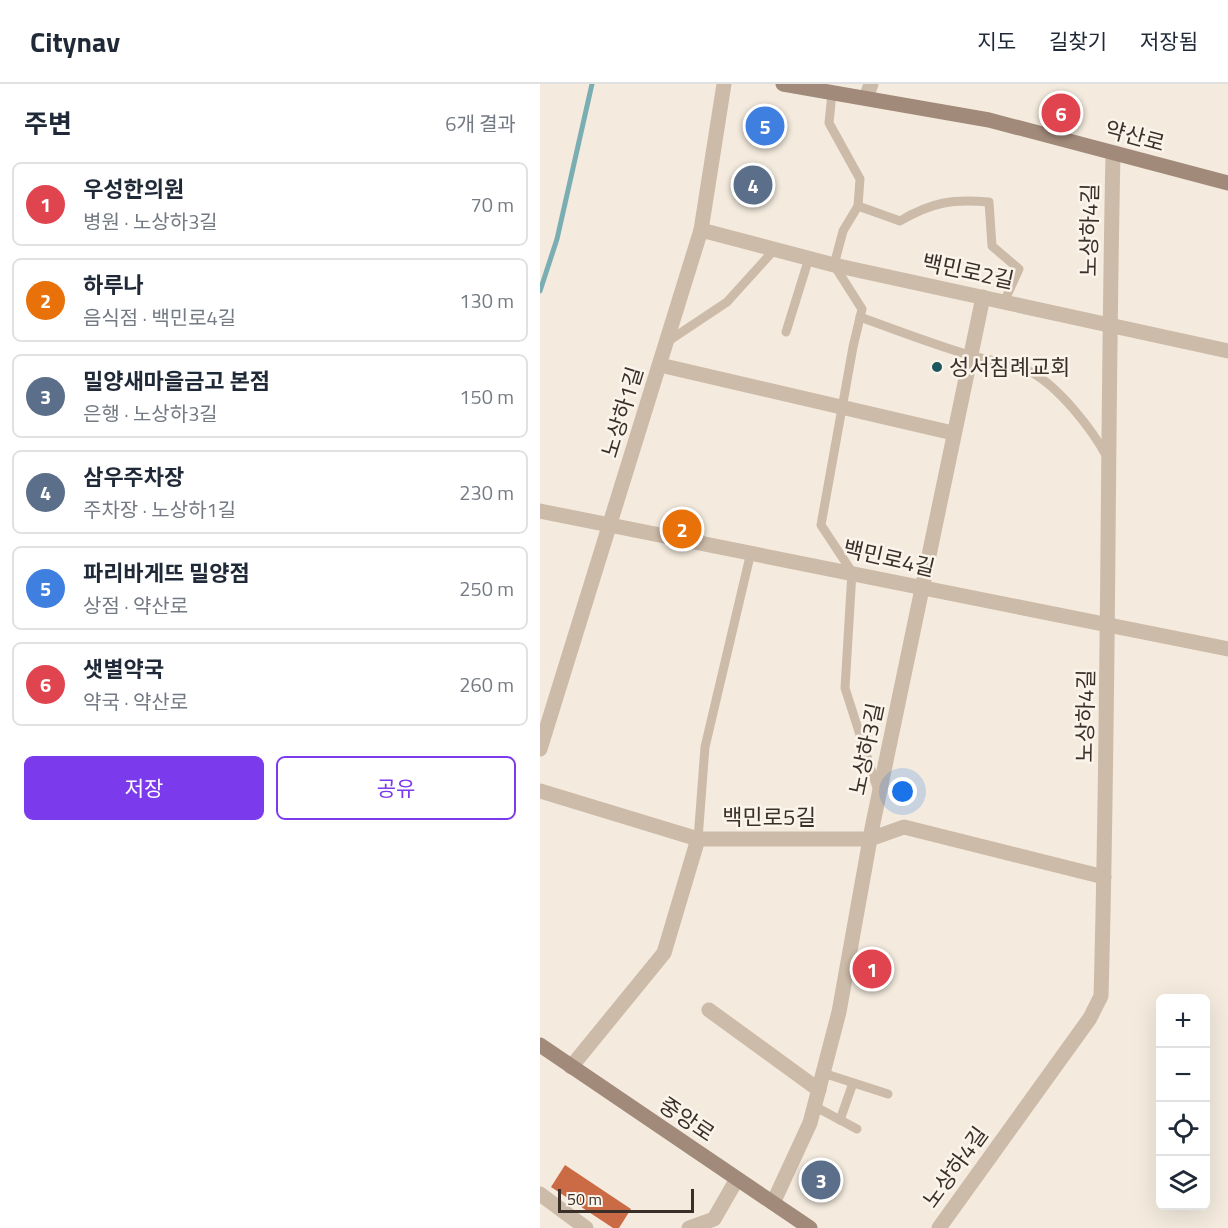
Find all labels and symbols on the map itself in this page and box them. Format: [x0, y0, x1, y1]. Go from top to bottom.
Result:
pin: 6 [1042, 90, 1080, 135]
pin: 5 [746, 104, 784, 148]
street label: 약산로 [1101, 112, 1169, 160]
pin: 4 [734, 162, 772, 208]
street label: 노상하4길 [1071, 183, 1107, 277]
street label: 백민로2길 [919, 245, 1017, 297]
place label: 성서침례교회 [949, 350, 1070, 384]
marker: 성서침례교회 [930, 360, 944, 374]
street label: 노상하1길 [592, 362, 652, 462]
pin: 2 [662, 506, 702, 552]
street label: 백민로4길 [840, 531, 938, 585]
street label: 노상하4길 [1067, 669, 1103, 763]
street label: 노상하3길 [840, 700, 892, 798]
your location [888, 777, 917, 806]
street label: 백민로5길 [722, 800, 816, 834]
pin: 1 [852, 946, 892, 992]
street label: 중앙로 [652, 1088, 722, 1150]
street label: 노상하4길 [914, 1119, 996, 1215]
pin: 3 [802, 1158, 840, 1202]
scale bar [558, 1186, 694, 1214]

